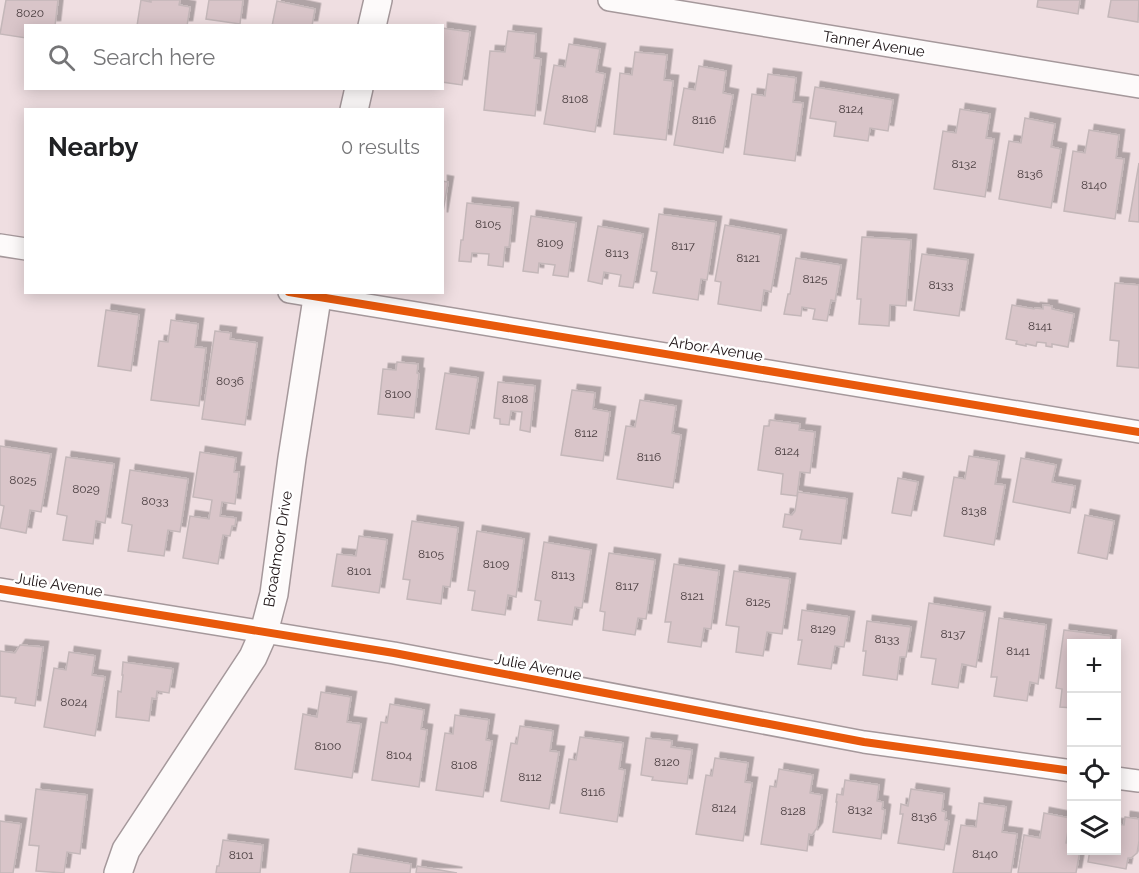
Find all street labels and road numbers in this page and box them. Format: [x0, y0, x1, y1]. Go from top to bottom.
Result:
street label: Tanner Avenue [822, 27, 926, 61]
street label: Arbor Avenue [668, 333, 764, 365]
street label: Broadmoor Drive [260, 489, 296, 608]
street label: Julie Avenue [14, 569, 104, 601]
street label: Julie Avenue [493, 650, 583, 684]

